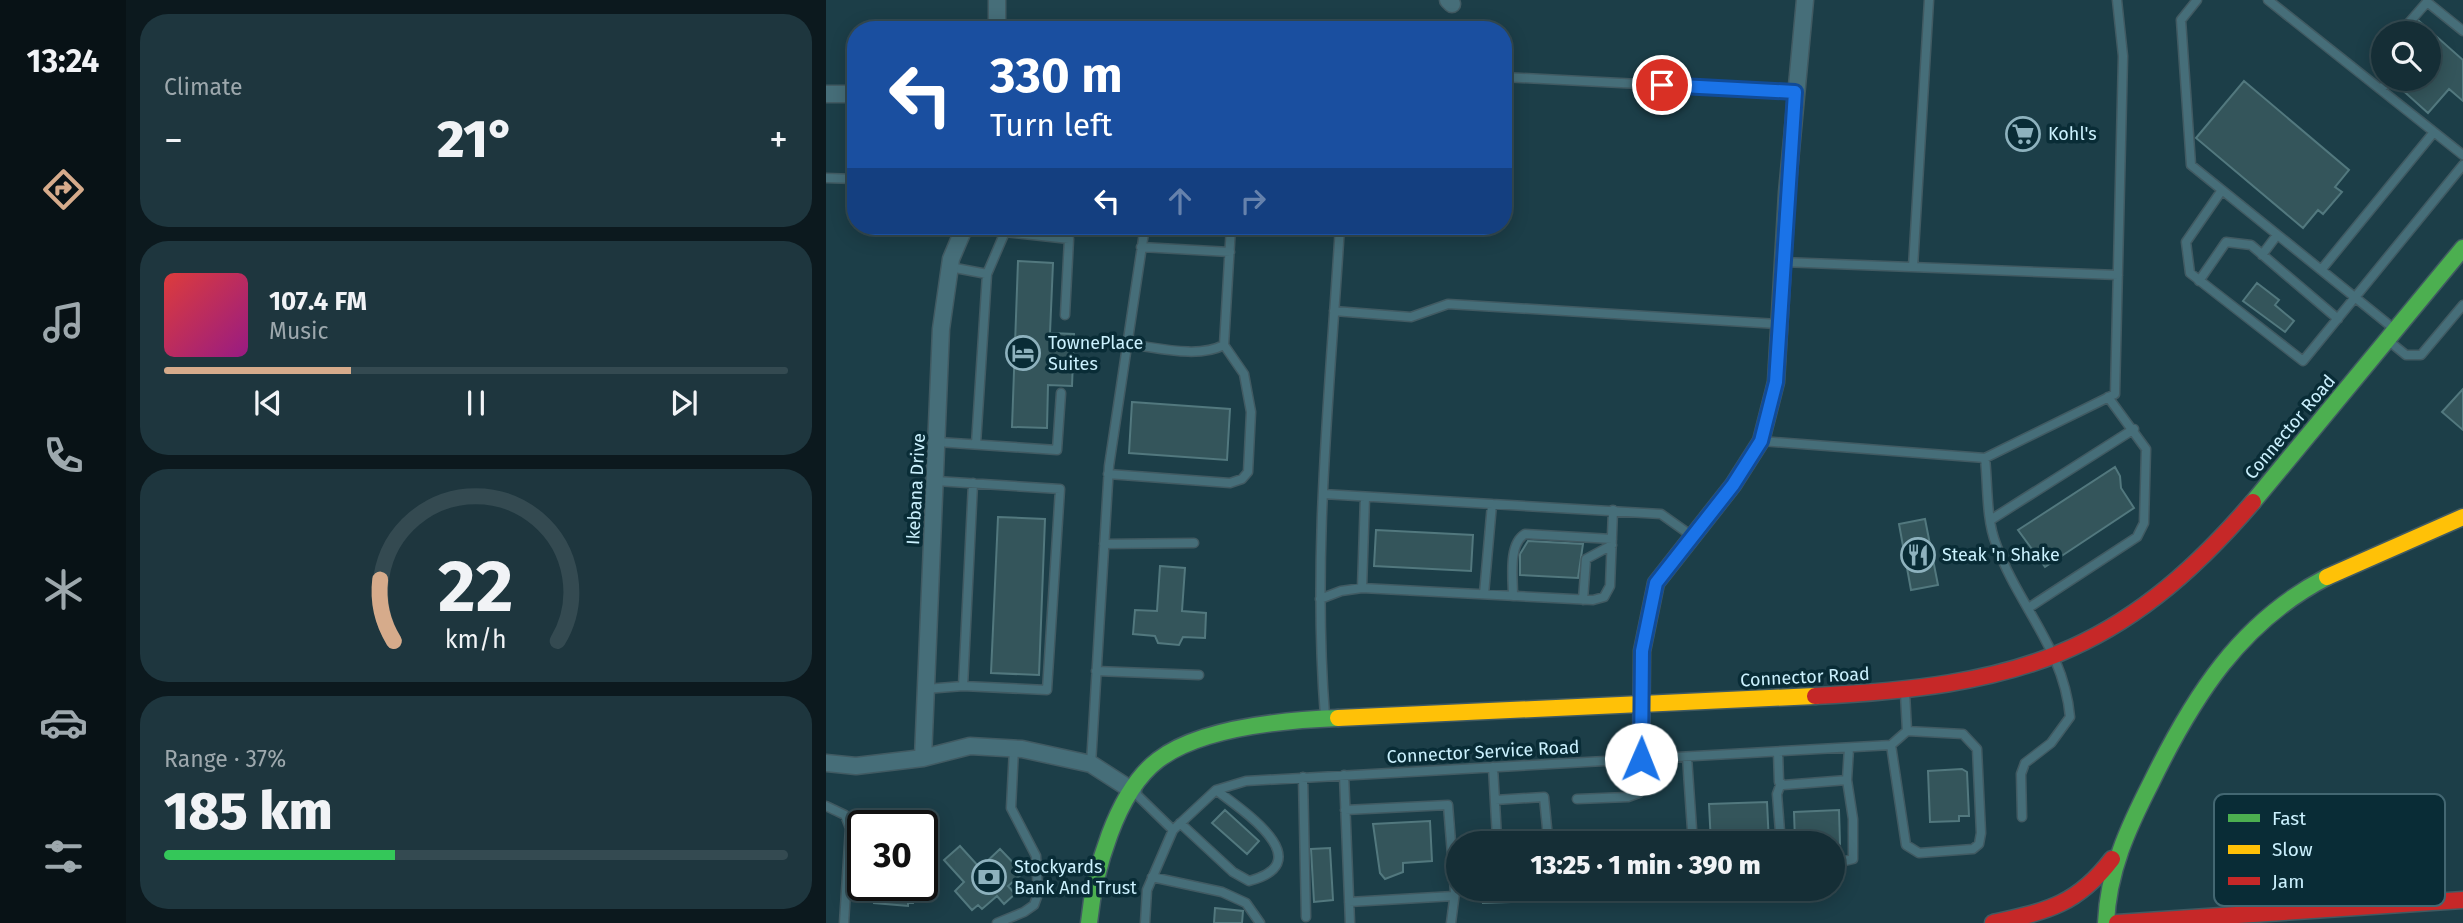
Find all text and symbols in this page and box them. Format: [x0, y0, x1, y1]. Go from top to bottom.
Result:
map controls [2371, 21, 2441, 91]
button: search [2371, 21, 2441, 91]
text: 13:24 [27, 42, 99, 80]
text: 330 m [990, 46, 1123, 105]
icon: left [875, 49, 966, 140]
pin [1632, 55, 1692, 115]
icon: arrive [1643, 66, 1681, 104]
text: Climate [164, 73, 243, 101]
text: Turn left [990, 106, 1112, 144]
text: 21° [437, 108, 515, 171]
supermarket icon: Kohl's [2004, 115, 2042, 153]
text: − [164, 117, 183, 163]
text: + [769, 117, 788, 163]
place label: Kohl's [2048, 123, 2097, 145]
icon: directions [39, 165, 88, 214]
icon: left [1088, 182, 1126, 220]
icon: ahead [1161, 182, 1199, 220]
icon: right [1234, 182, 1272, 220]
text: 107.4 FM [269, 286, 367, 317]
icon: music [39, 298, 88, 347]
text: Music [269, 317, 329, 345]
place label: TownePlace Suites [1048, 332, 1143, 375]
hotel icon: TownePlace Suites [1004, 334, 1042, 372]
street label: Connector Road [2240, 370, 2340, 484]
icon: previous [249, 384, 287, 422]
icon: pause [457, 384, 495, 422]
icon: next [665, 384, 703, 422]
icon: phone [39, 431, 88, 480]
street label: Ikebana Drive [902, 433, 930, 545]
restaurant icon: Steak 'n Shake [1899, 536, 1937, 574]
text: 22 [438, 544, 514, 631]
place label: Steak 'n Shake [1942, 544, 2060, 566]
icon: climate [39, 565, 88, 614]
text: km/h [445, 625, 507, 655]
street label: Connector Road [1740, 663, 1870, 691]
icon: car [39, 698, 88, 747]
position arrow [1604, 722, 1678, 796]
street label: Connector Service Road [1386, 736, 1580, 768]
text: Range · 37% [164, 745, 286, 773]
text: 185 km [164, 780, 333, 843]
legend [2214, 794, 2445, 906]
text: Fast [2272, 807, 2306, 830]
speed limit sign: 30 [847, 810, 938, 901]
icon: filters [39, 832, 88, 881]
text: Slow [2272, 838, 2313, 861]
text: 13:25 · 1 min · 390 m [1530, 850, 1761, 881]
place label: Stockyards Bank And Trust [1014, 856, 1137, 899]
bank icon: Stockyards Bank And Trust [970, 858, 1008, 896]
text: Jam [2272, 870, 2304, 893]

